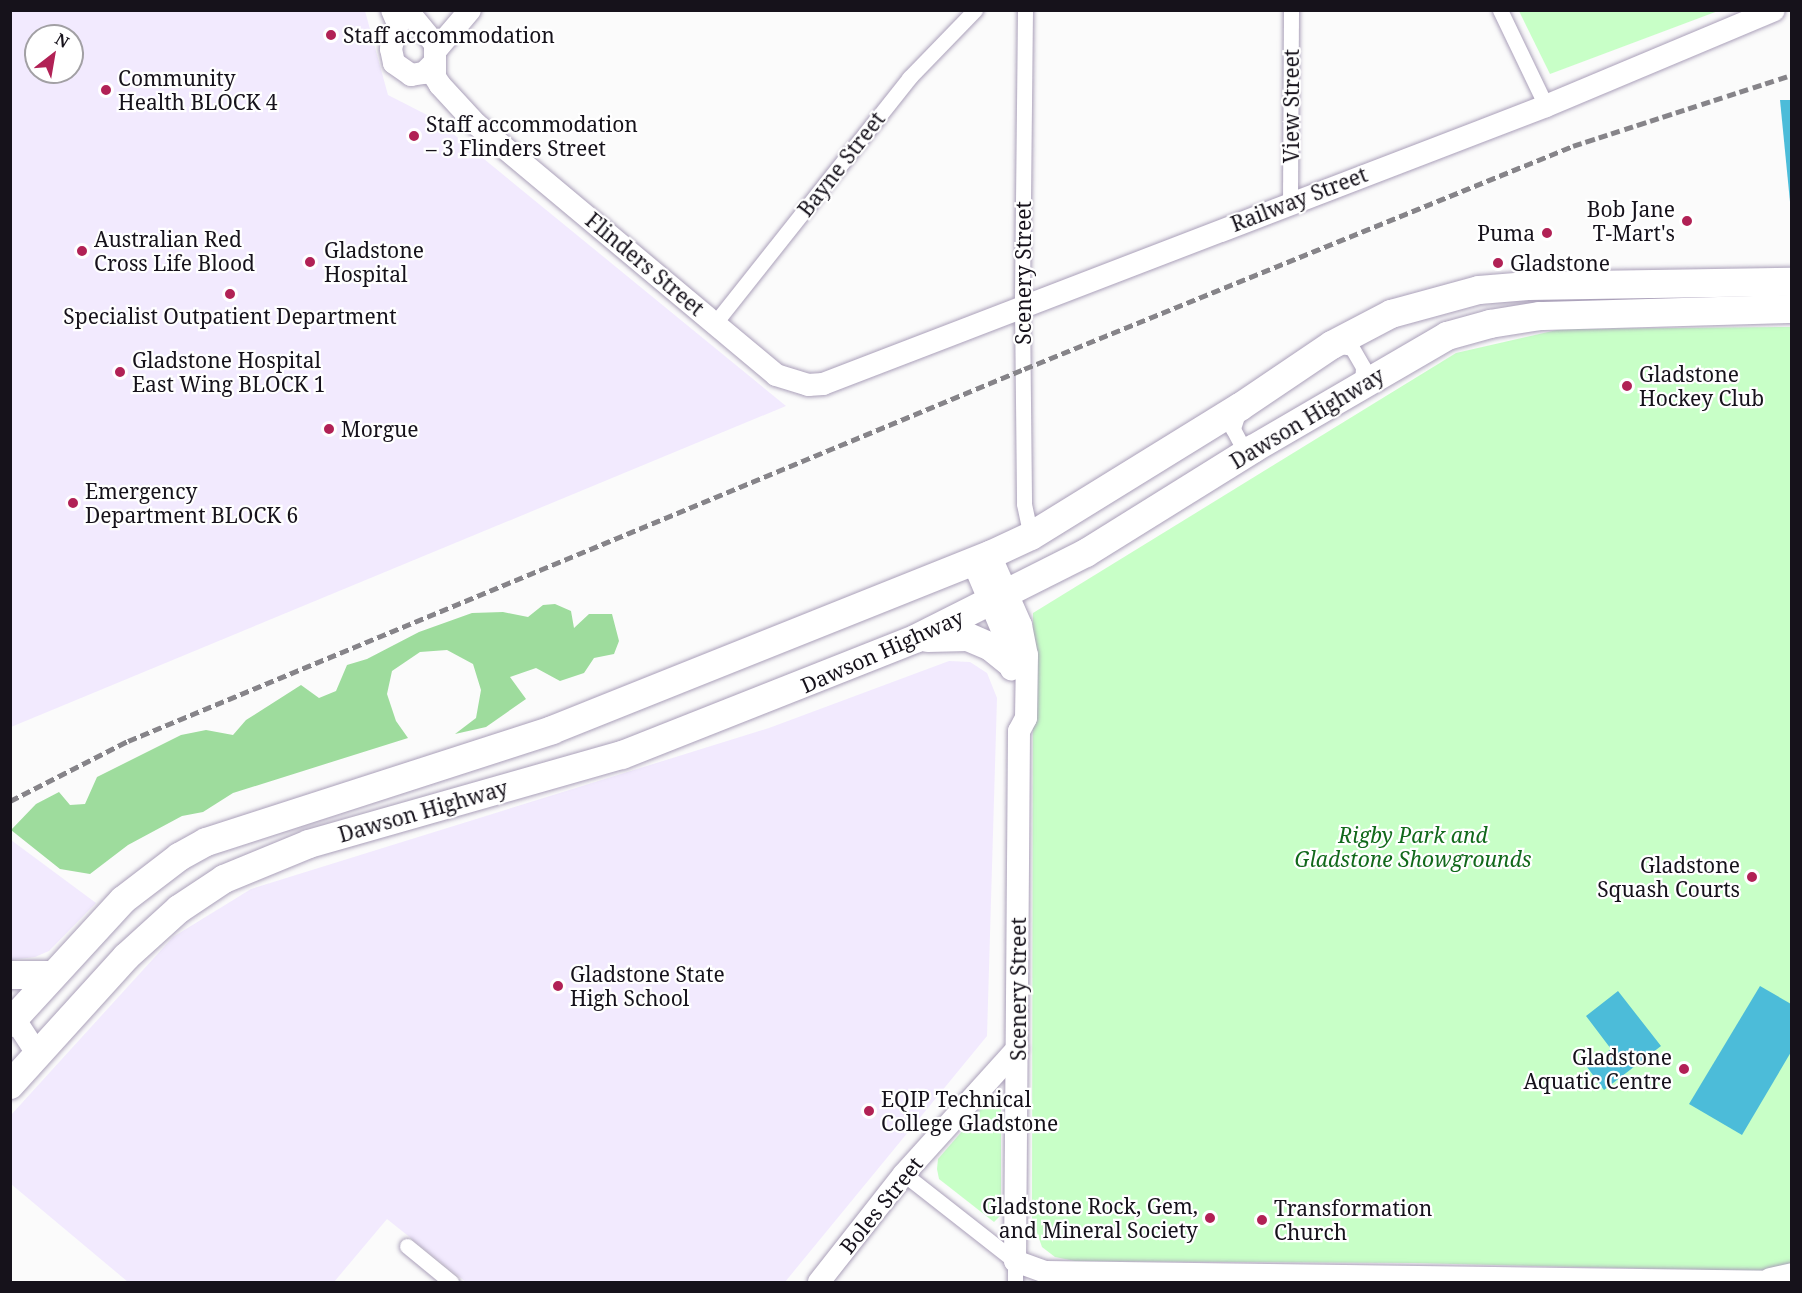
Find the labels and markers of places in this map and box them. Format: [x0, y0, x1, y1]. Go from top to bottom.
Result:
place label: Staff accommodation [343, 22, 555, 48]
marker: Staff accommodation [324, 28, 338, 42]
place label: Community Health BLOCK 4 [118, 65, 278, 115]
marker: Community Health BLOCK 4 [99, 83, 113, 97]
place label: Staff accommodation – 3 Flinders Street [426, 111, 638, 161]
marker: Staff accommodation – 3 Flinders Street [407, 129, 421, 143]
place label: Bob Jane T-Mart's [1587, 196, 1675, 246]
marker: Bob Jane T-Mart's [1680, 214, 1694, 228]
place label: Puma [1477, 220, 1535, 246]
place label: Australian Red Cross Life Blood [94, 226, 255, 276]
marker: Puma [1540, 226, 1554, 240]
place label: Gladstone Hospital [324, 237, 424, 287]
marker: Australian Red Cross Life Blood [75, 244, 89, 258]
place label: Gladstone [1510, 250, 1610, 276]
marker: Gladstone Hospital [301, 253, 319, 271]
marker: Gladstone [1491, 256, 1505, 270]
marker: Specialist Outpatient Department [223, 287, 237, 301]
place label: Specialist Outpatient Department [63, 303, 397, 329]
place label: Gladstone Hospital East Wing BLOCK 1 [132, 347, 325, 397]
place label: Gladstone Hockey Club [1639, 361, 1764, 411]
marker: Gladstone Hospital East Wing BLOCK 1 [113, 365, 127, 379]
marker: Gladstone Hockey Club [1620, 379, 1634, 393]
place label: Morgue [341, 416, 419, 442]
marker: Morgue [322, 422, 336, 436]
place label: Emergency Department BLOCK 6 [85, 478, 298, 528]
marker: Emergency Department BLOCK 6 [66, 496, 80, 510]
place label: Gladstone Squash Courts [1597, 852, 1740, 902]
marker: Gladstone Squash Courts [1745, 870, 1759, 884]
place label: Gladstone State High School [570, 961, 725, 1011]
marker: Gladstone State High School [551, 979, 565, 993]
place label: Gladstone Aquatic Centre [1523, 1044, 1672, 1094]
marker: Gladstone Aquatic Centre [1677, 1062, 1691, 1076]
place label: EQIP Technical College Gladstone [881, 1086, 1058, 1136]
marker: EQIP Technical College Gladstone [862, 1104, 876, 1118]
place label: Gladstone Rock, Gem, and Mineral Society [982, 1193, 1198, 1243]
place label: Transformation Church [1274, 1195, 1432, 1245]
marker: Gladstone Rock, Gem, and Mineral Society [1203, 1211, 1217, 1225]
marker: Transformation Church [1255, 1213, 1269, 1227]

